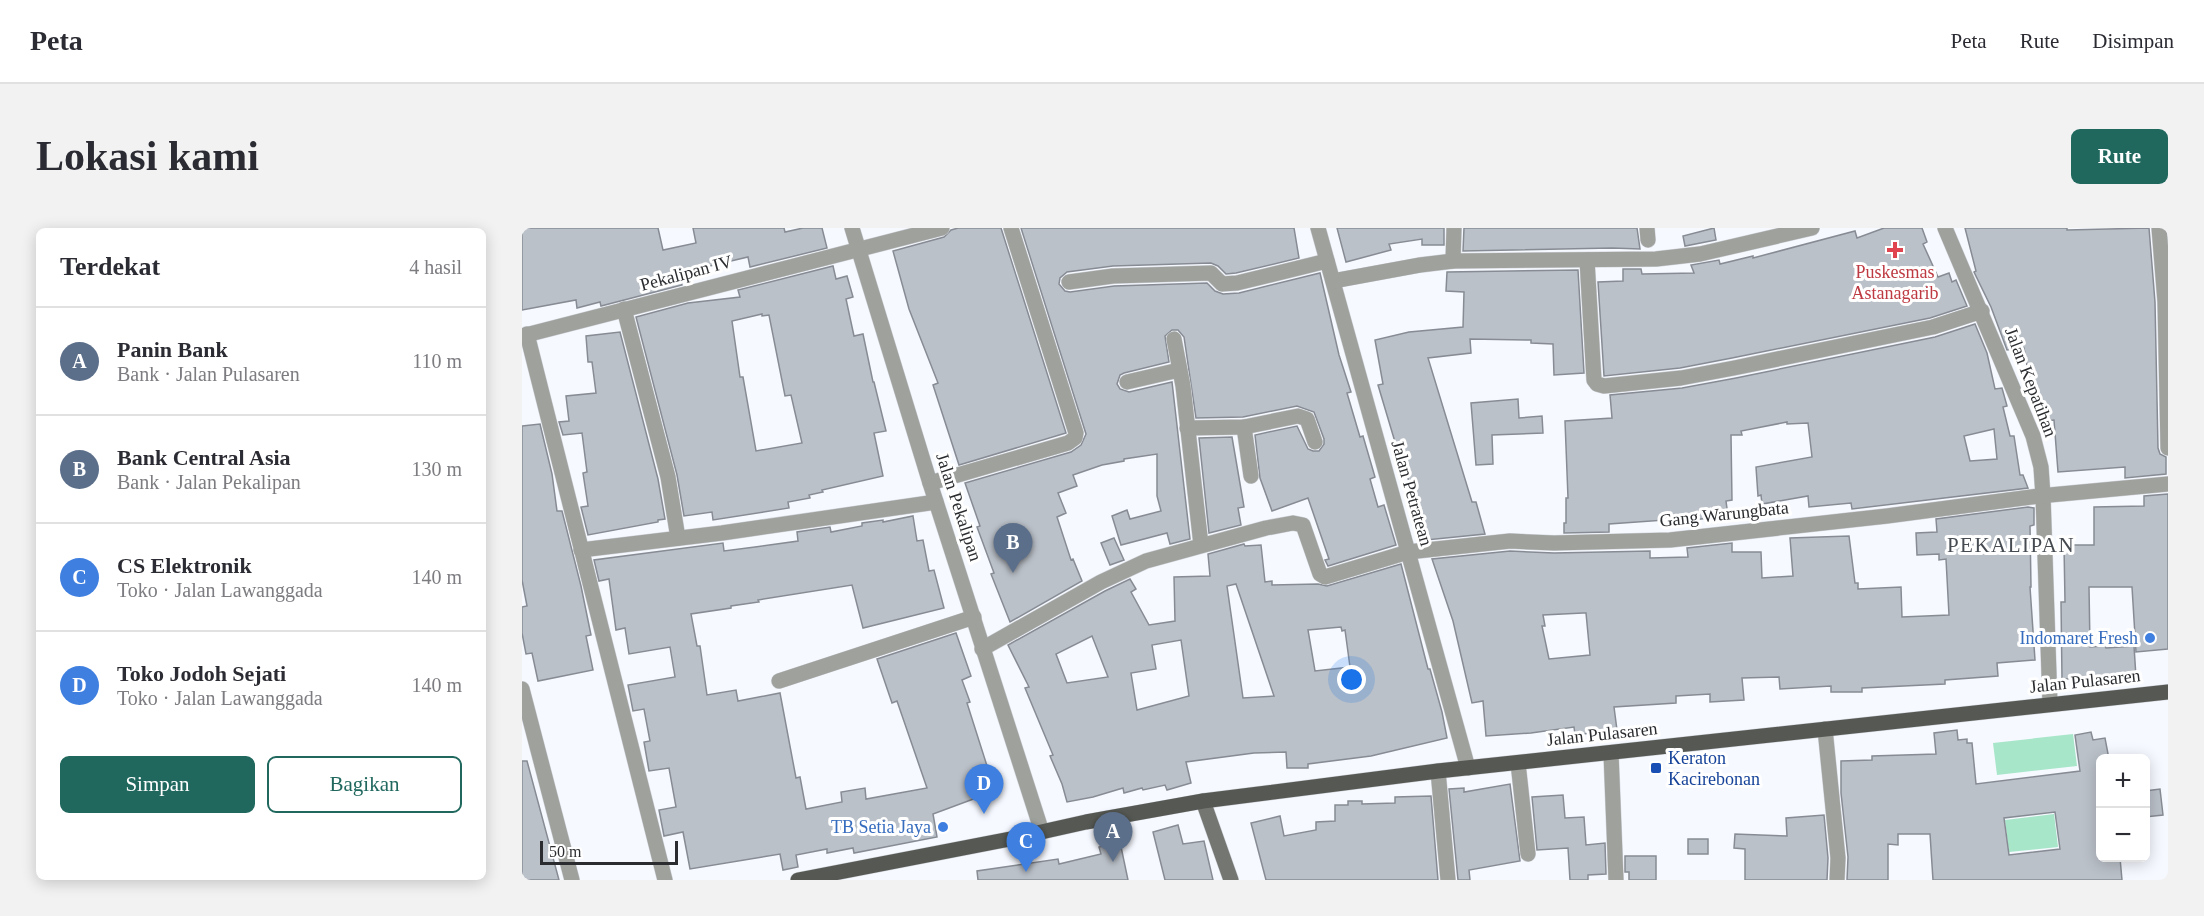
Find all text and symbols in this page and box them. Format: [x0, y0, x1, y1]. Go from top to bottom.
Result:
text: Peta [30, 25, 83, 56]
text: Peta [1951, 29, 1987, 53]
text: Rute [2020, 29, 2059, 53]
text: Disimpan [2092, 29, 2174, 53]
button: Rute [2071, 129, 2168, 184]
text: Lokasi kami [36, 133, 259, 179]
marker: Puskesmas Astanagarib [1886, 241, 1904, 259]
street label: Pekalipan IV [638, 251, 734, 295]
text: Terdekat [60, 252, 160, 281]
text: 4 hasil [409, 256, 462, 278]
place label: Puskesmas Astanagarib [1852, 262, 1938, 303]
street label: Jalan Kepatihan [2001, 325, 2061, 439]
text: Panin Bank [117, 337, 228, 362]
text: A [72, 350, 87, 372]
text: 110 m [412, 350, 462, 372]
text: Bank · Jalan Pulasaren [117, 363, 300, 385]
street label: Jalan Petratean [1387, 438, 1437, 548]
text: Bank Central Asia [117, 445, 291, 470]
street label: Jalan Pekalipan [932, 450, 986, 564]
text: B [73, 458, 86, 480]
text: 130 m [411, 458, 462, 480]
text: Bank · Jalan Pekalipan [117, 471, 301, 493]
street label: Gang Warungbata [1658, 497, 1790, 531]
pin: B [994, 524, 1032, 573]
district label: PEKALIPAN [1947, 533, 2075, 557]
text: CS Elektronik [117, 553, 252, 578]
text: C [72, 566, 87, 588]
text: 140 m [411, 566, 462, 588]
text: Toko · Jalan Lawanggada [117, 579, 323, 601]
place label: Indomaret Fresh [2020, 628, 2138, 648]
marker: Indomaret Fresh [2143, 631, 2157, 645]
text: Toko Jodoh Sejati [117, 661, 286, 686]
your location [1337, 665, 1366, 694]
street label: Jalan Pulasaren [2029, 665, 2141, 697]
text: D [72, 674, 87, 696]
text: 140 m [411, 674, 462, 696]
text: Toko · Jalan Lawanggada [117, 687, 323, 709]
street label: Jalan Pulasaren [1546, 718, 1658, 750]
place label: Keraton Kacirebonan [1668, 748, 1760, 789]
map controls [2096, 754, 2150, 862]
button: + [2096, 754, 2150, 808]
button: Simpan [60, 756, 255, 813]
button: Bagikan [267, 756, 462, 813]
marker: Keraton Kacirebonan [1649, 761, 1663, 775]
pin: D [964, 764, 1004, 814]
button: − [2096, 808, 2150, 862]
pin: A [1094, 812, 1132, 862]
place label: TB Setia Jaya [831, 817, 931, 837]
marker: TB Setia Jaya [936, 820, 950, 834]
pin: C [1006, 822, 1046, 872]
scale bar [540, 838, 678, 866]
text: 50 m [549, 843, 581, 860]

